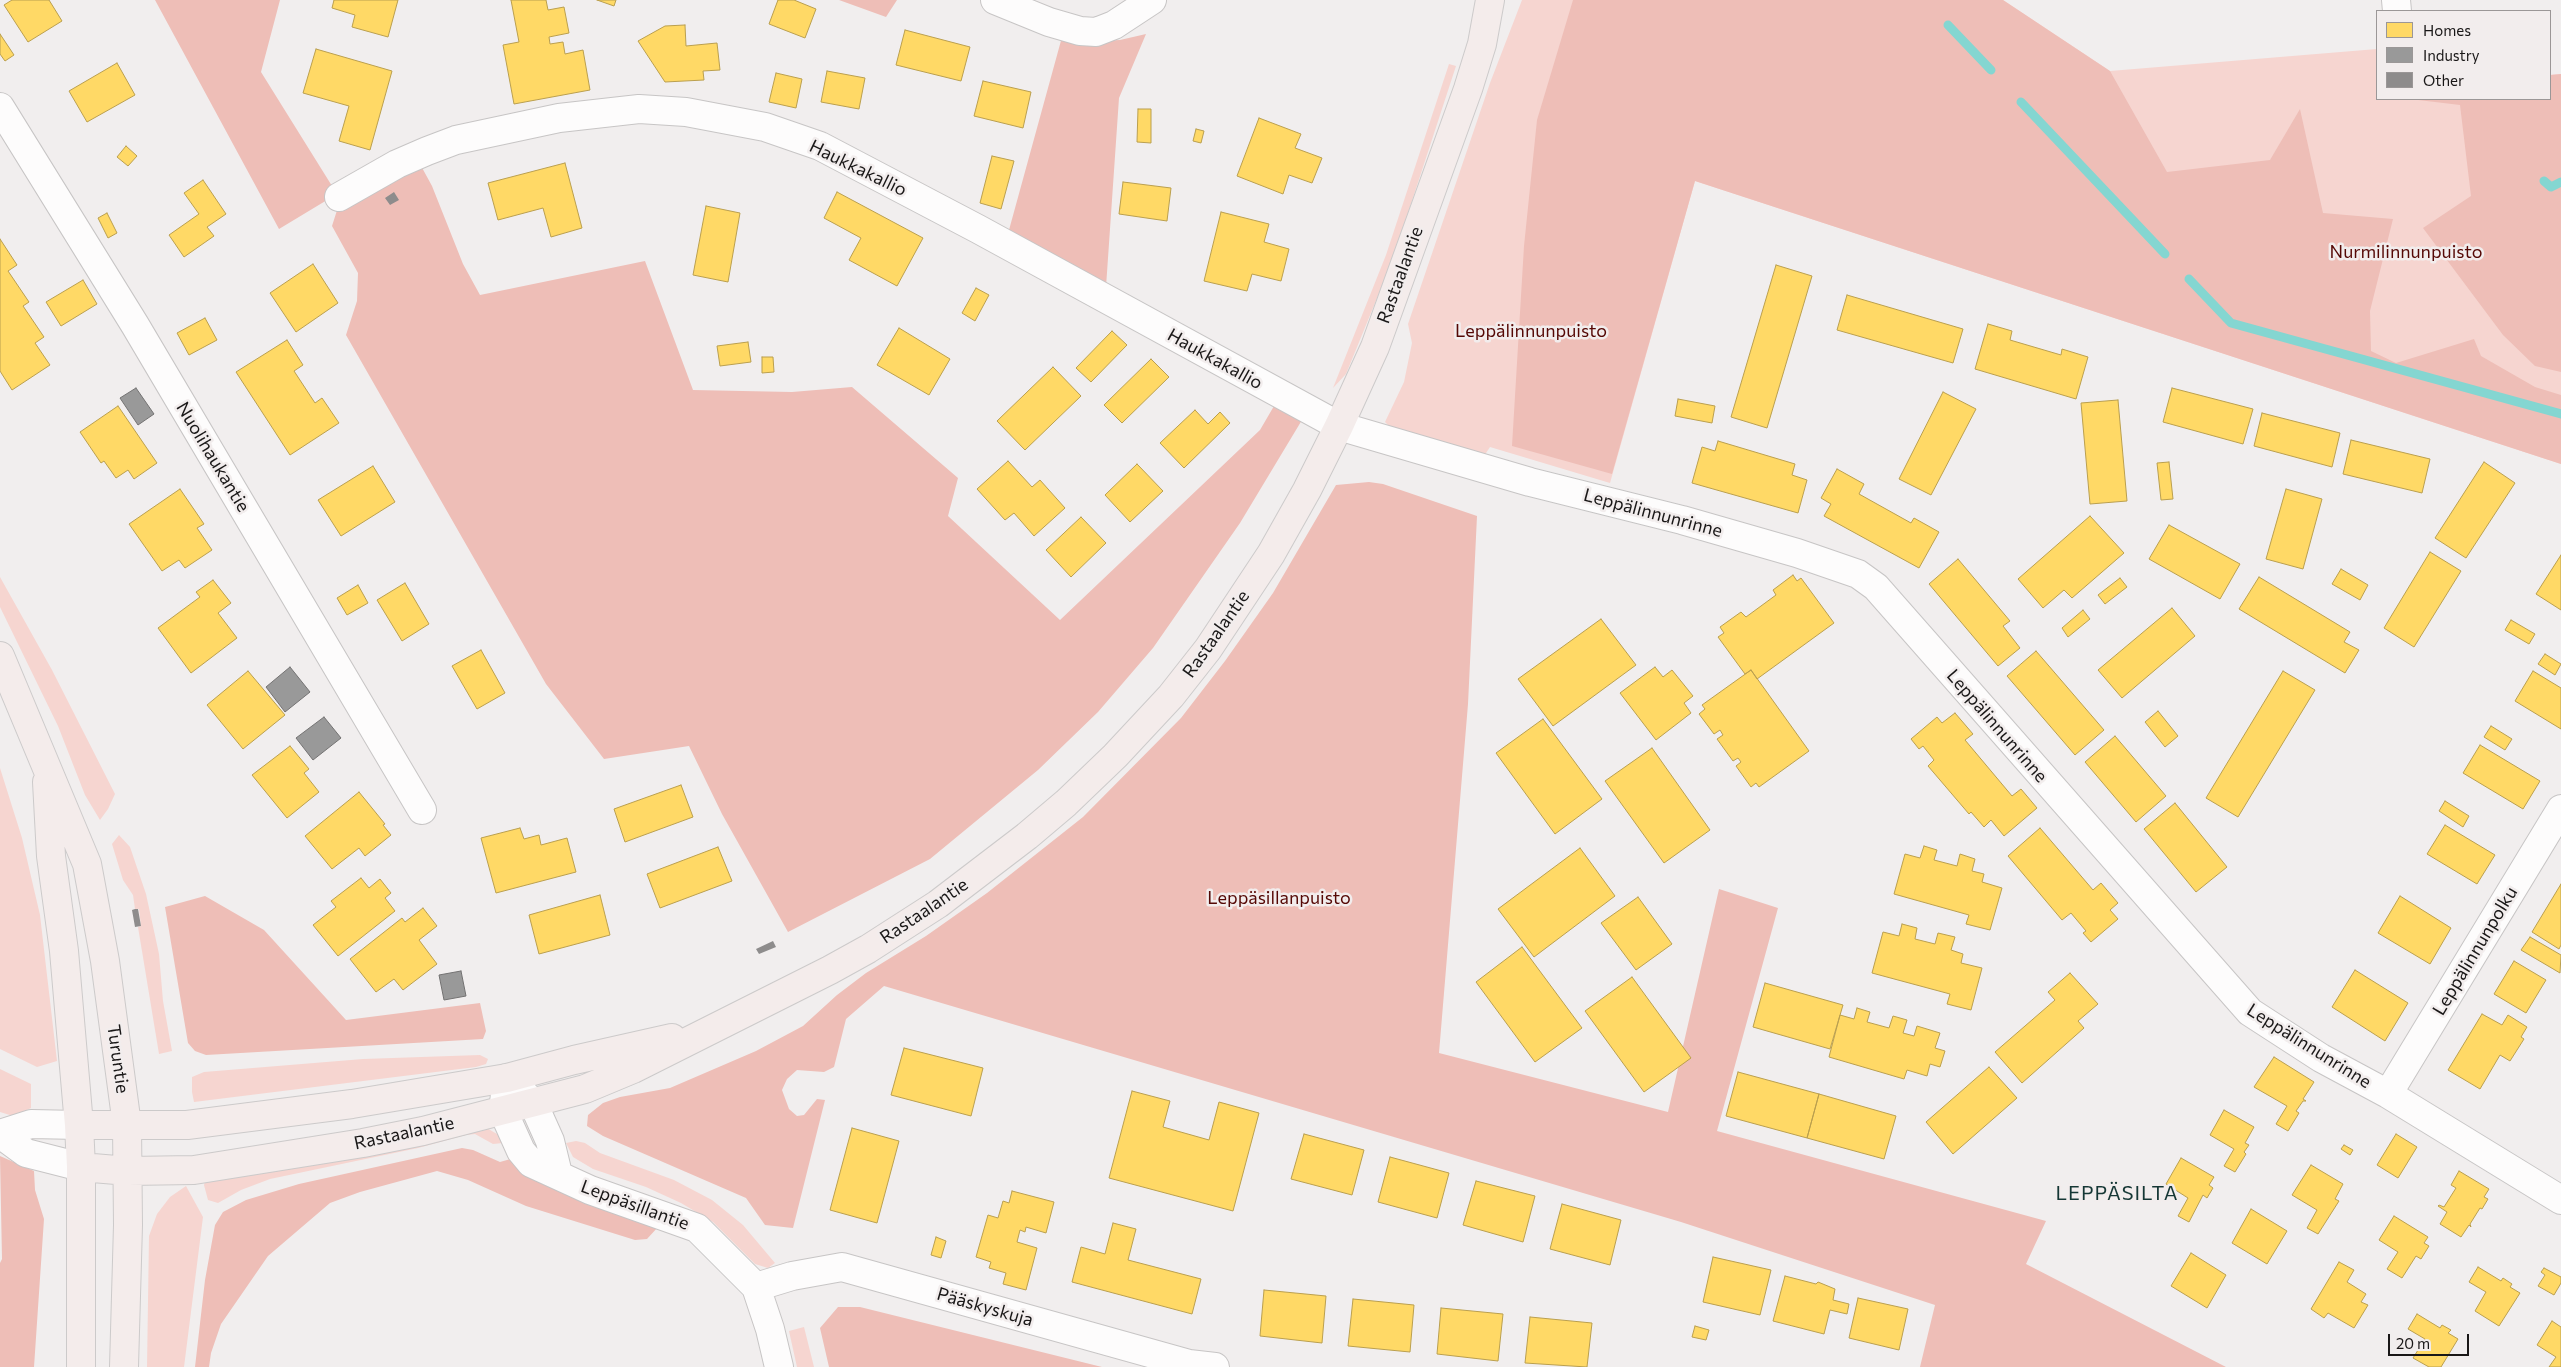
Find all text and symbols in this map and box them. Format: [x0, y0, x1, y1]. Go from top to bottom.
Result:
legend [2376, 10, 2551, 100]
text: Homes [2423, 21, 2471, 39]
text: Industry [2423, 46, 2480, 64]
text: Other [2423, 71, 2464, 89]
street label: Haukkakallio [806, 135, 910, 201]
street label: Rastaalantie [1372, 224, 1428, 326]
park label: Nurmilinnunpuisto [2330, 241, 2482, 263]
park label: Leppälinnunpuisto [1455, 320, 1607, 342]
street label: Haukkakallio [1164, 324, 1266, 394]
street label: Nuolihaukantie [172, 398, 254, 516]
street label: Leppälinnunrinne [1581, 484, 1725, 542]
street label: Rastaalantie [1178, 586, 1254, 682]
street label: Leppälinnunrinne [1942, 665, 2052, 787]
street label: Rastaalantie [876, 874, 972, 948]
street label: Leppälinnunpolku [2428, 883, 2522, 1019]
park label: Leppäsillanpuisto [1207, 887, 1351, 909]
street label: Leppälinnunrinne [2243, 999, 2375, 1093]
street label: Turuntie [102, 1023, 134, 1095]
street label: Rastaalantie [352, 1112, 456, 1154]
street label: Leppäsillantie [578, 1175, 692, 1235]
district label: LEPPÄSILTA [2054, 1181, 2180, 1205]
street label: Pääskyskuja [934, 1283, 1036, 1331]
scale bar [2391, 1324, 2472, 1356]
text: 20 m [2396, 1334, 2430, 1352]

